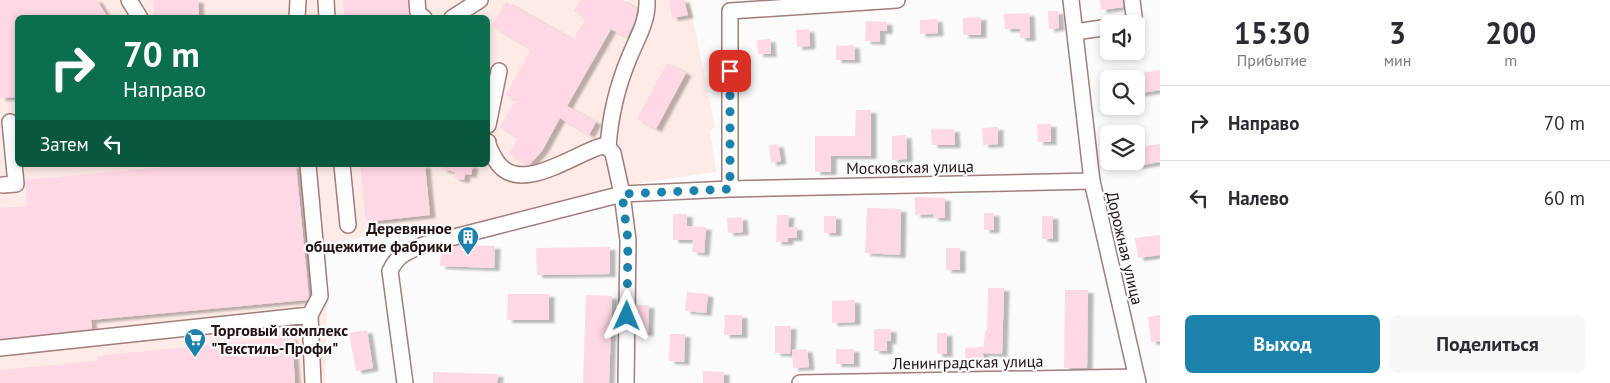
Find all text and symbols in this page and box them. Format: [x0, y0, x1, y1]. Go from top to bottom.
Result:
text: 15:30 [1234, 13, 1310, 52]
text: 3 [1389, 13, 1406, 52]
text: 200 [1485, 13, 1536, 52]
map controls [1100, 15, 1145, 170]
button: sound [1100, 15, 1145, 60]
text: 70 m [123, 31, 200, 77]
icon: right [40, 35, 105, 100]
pin [709, 50, 751, 92]
text: Прибытие [1237, 50, 1307, 70]
text: мин [1384, 50, 1411, 70]
text: m [1504, 50, 1517, 70]
icon: arrive [716, 57, 744, 85]
button: search [1100, 70, 1145, 115]
text: Направо [123, 75, 206, 103]
icon: right [1185, 109, 1213, 137]
text: Направо [1228, 111, 1299, 135]
text: 70 m [1544, 111, 1585, 135]
button: layers [1100, 125, 1145, 170]
icon: left [99, 130, 127, 158]
text: Затем [40, 132, 89, 156]
street label: Московская улица [846, 156, 974, 178]
icon: left [1185, 184, 1213, 212]
text: Налево [1228, 186, 1289, 210]
text: 60 m [1544, 186, 1585, 210]
street label: Дорожная улица [1102, 189, 1148, 307]
place label: Деревянное общежитие фабрики [305, 218, 452, 256]
building icon: Деревянное общежитие фабрики [456, 225, 480, 256]
position arrow [600, 289, 652, 341]
button: Выход [1185, 315, 1380, 373]
button: Поделиться [1390, 315, 1585, 373]
place label: Торговый комплекс "Текстиль-Профи" [211, 320, 348, 358]
supermarket icon: Торговый комплекс "Текстиль-Профи" [183, 327, 207, 358]
street label: Ленинградская улица [891, 351, 1044, 373]

